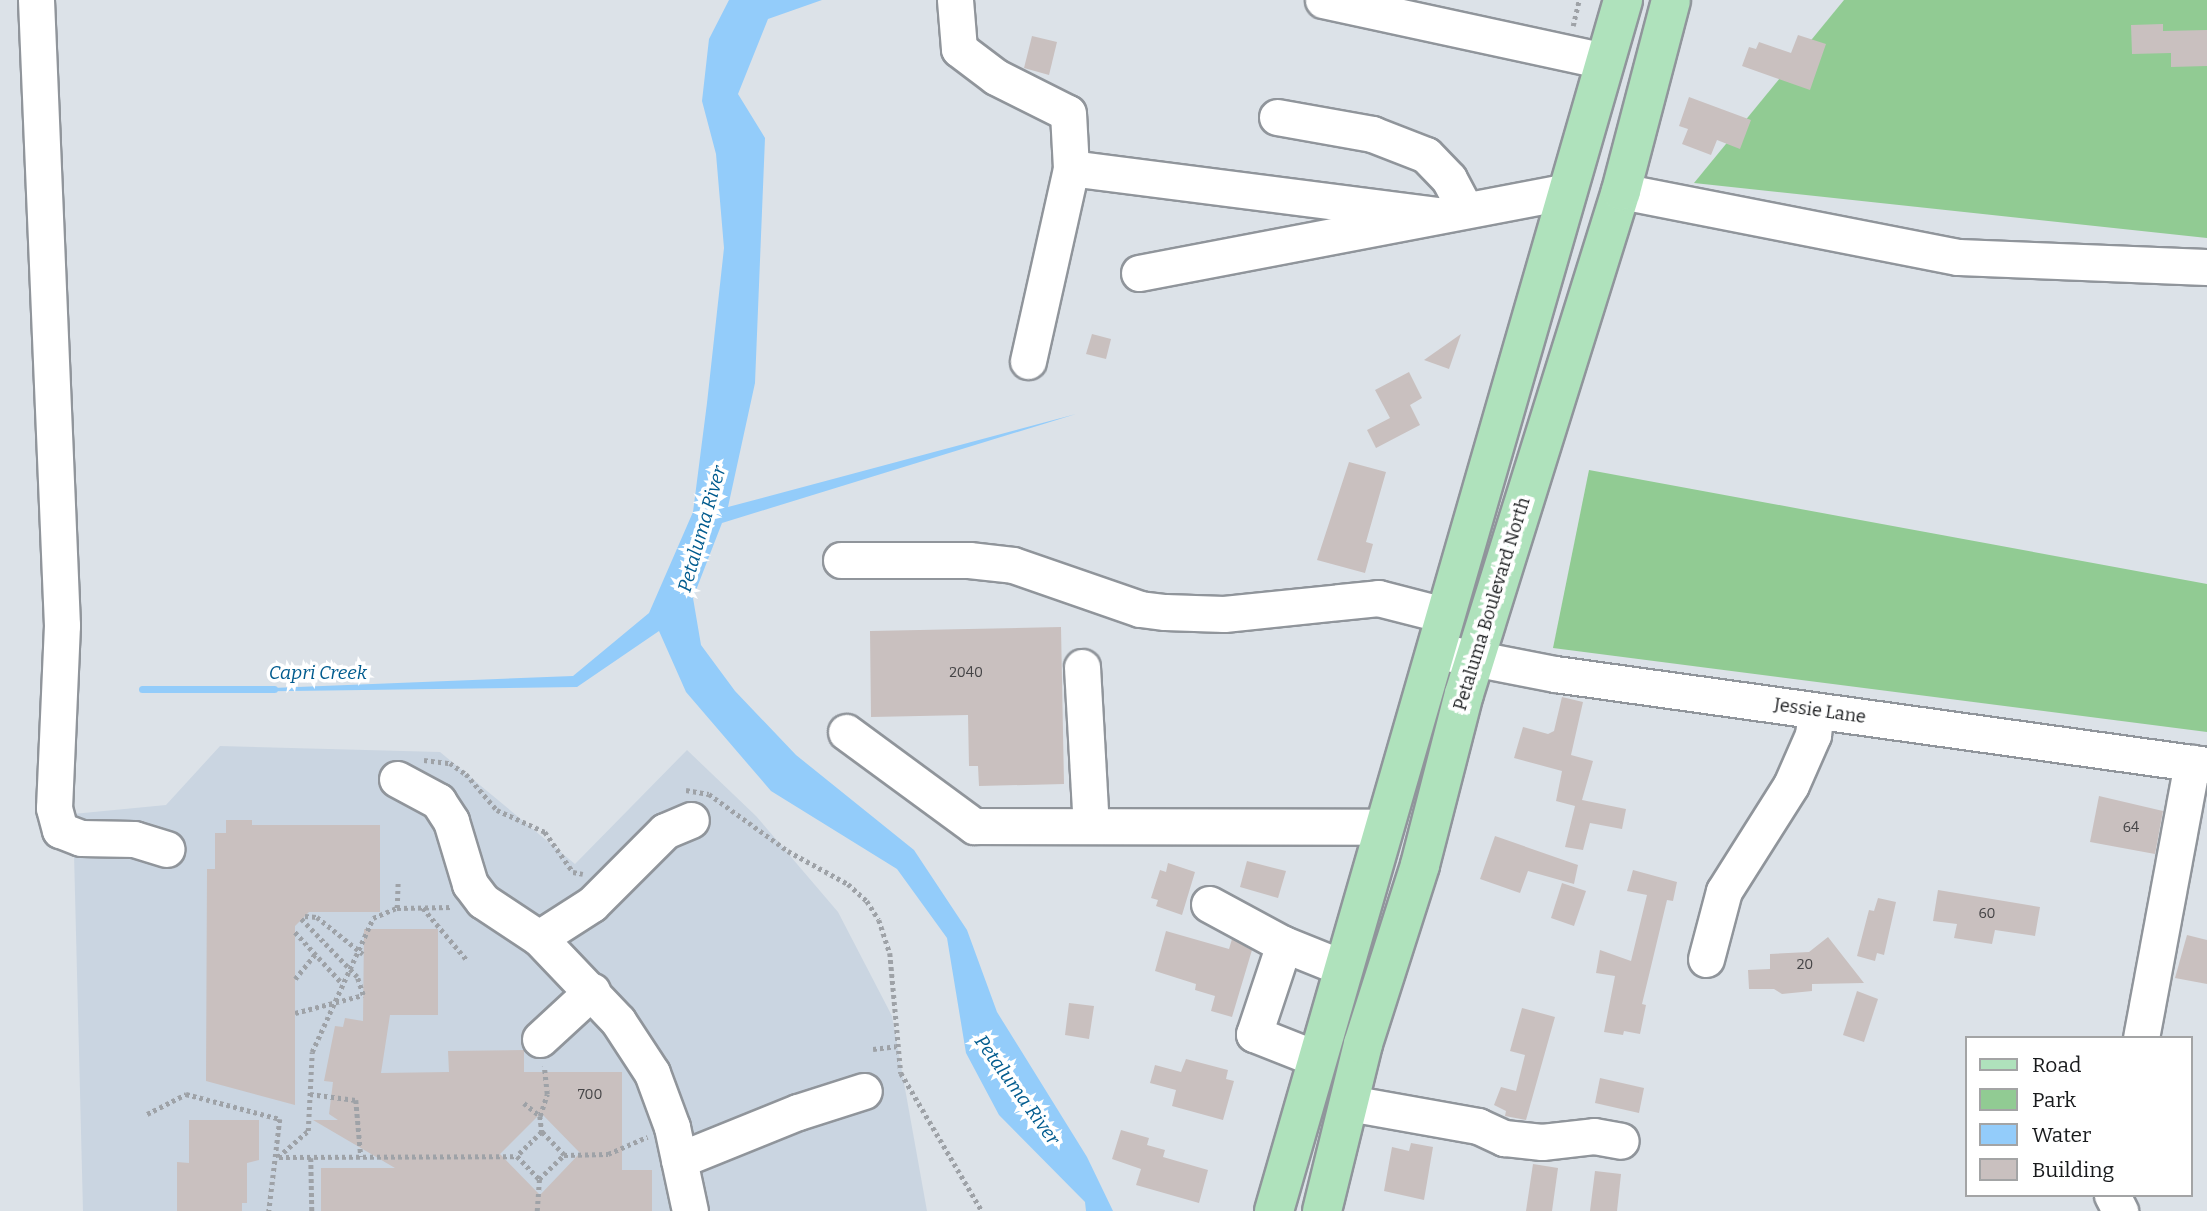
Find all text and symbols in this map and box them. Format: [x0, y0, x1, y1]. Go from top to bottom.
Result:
water label: Petaluma River [673, 463, 731, 595]
street label: Petaluma Boulevard North [1449, 495, 1535, 713]
water label: Capri Creek [269, 662, 367, 684]
house number: 2040 [949, 665, 983, 681]
street label: Jessie Lane [1773, 694, 1867, 728]
house number: 64 [2123, 820, 2139, 836]
house number: 60 [1978, 906, 1996, 922]
house number: 20 [1797, 957, 1813, 973]
water label: Petaluma River [970, 1031, 1064, 1149]
legend [1966, 1036, 2193, 1197]
text: Road [2032, 1052, 2081, 1078]
house number: 700 [578, 1087, 602, 1103]
text: Park [2032, 1087, 2076, 1113]
text: Water [2032, 1122, 2091, 1148]
text: Building [2032, 1157, 2114, 1183]

